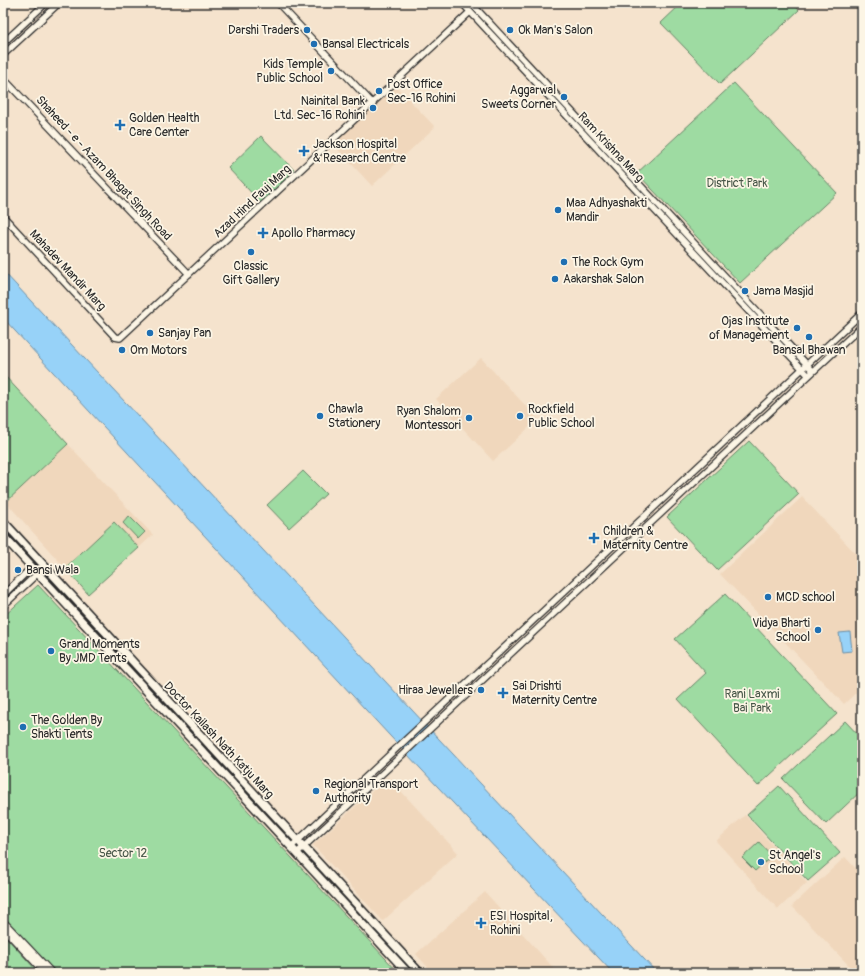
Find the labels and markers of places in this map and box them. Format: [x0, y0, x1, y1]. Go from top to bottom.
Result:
place label: Darshi Traders [228, 23, 300, 38]
place label: Ok Man's Salon [518, 23, 593, 38]
marker: Darshi Traders [302, 25, 312, 35]
marker: Ok Man's Salon [505, 25, 515, 35]
place label: Bansal Electricals [322, 37, 410, 52]
marker: Bansal Electricals [309, 39, 319, 49]
place label: Kids Temple Public School [256, 57, 323, 86]
marker: Kids Temple Public School [326, 66, 336, 76]
place label: Post Office Sec-16 Rohini [387, 77, 456, 106]
place label: Aggarwal Sweets Corner [481, 83, 557, 112]
marker: Post Office Sec-16 Rohini [374, 86, 384, 96]
marker: Aggarwal Sweets Corner [559, 92, 569, 102]
place label: Nainital Bank Ltd. Sec-16 Rohini [274, 94, 365, 123]
marker: Nainital Bank Ltd. Sec-16 Rohini [368, 103, 378, 113]
place label: Golden Health Care Center [129, 111, 200, 140]
marker: Golden Health Care Center [114, 119, 126, 131]
place label: Jackson Hospital & Research Centre [313, 137, 406, 166]
marker: Jackson Hospital & Research Centre [298, 145, 310, 157]
place label: Maa Adhyashakti Mandir [566, 196, 647, 225]
marker: Maa Adhyashakti Mandir [553, 205, 563, 215]
place label: Apollo Pharmacy [271, 226, 355, 241]
marker: Apollo Pharmacy [258, 228, 268, 238]
marker: Classic Gift Gallery [246, 247, 256, 257]
place label: The Rock Gym [572, 255, 644, 270]
marker: The Rock Gym [559, 257, 569, 267]
place label: Classic Gift Gallery [223, 259, 279, 288]
place label: Aakarshak Salon [563, 272, 644, 287]
marker: Aakarshak Salon [550, 274, 560, 284]
place label: Jama Masjid [753, 284, 814, 299]
marker: Jama Masjid [740, 286, 750, 296]
place label: Ojas Institute of Management [709, 314, 789, 343]
marker: Ojas Institute of Management [792, 323, 802, 333]
place label: Sanjay Pan [158, 326, 211, 341]
marker: Sanjay Pan [145, 328, 155, 338]
marker: Bansal Bhawan [804, 332, 814, 342]
place label: Om Motors [130, 343, 188, 358]
place label: Bansal Bhawan [772, 343, 846, 358]
marker: Om Motors [117, 345, 127, 355]
place label: Chawla Stationery [328, 402, 380, 431]
place label: Rockfield Public School [528, 402, 595, 431]
place label: Ryan Shalom Montessori [397, 404, 461, 433]
marker: Chawla Stationery [315, 411, 325, 421]
marker: Rockfield Public School [515, 411, 525, 421]
marker: Ryan Shalom Montessori [464, 413, 474, 423]
place label: Children & Maternity Centre [603, 524, 688, 553]
marker: Children & Maternity Centre [588, 532, 600, 544]
place label: Bansi Wala [26, 563, 79, 578]
marker: Bansi Wala [13, 565, 23, 575]
place label: MCD school [776, 590, 835, 605]
marker: MCD school [763, 592, 773, 602]
place label: Vidya Bharti School [752, 616, 810, 645]
marker: Vidya Bharti School [813, 625, 823, 635]
place label: Grand Moments By JMD Tents [59, 637, 140, 666]
marker: Grand Moments By JMD Tents [46, 646, 56, 656]
place label: Sai Drishti Maternity Centre [512, 679, 597, 708]
place label: Hiraa Jewellers [398, 683, 474, 698]
marker: Hiraa Jewellers [476, 685, 486, 695]
marker: Sai Drishti Maternity Centre [497, 687, 509, 699]
place label: The Golden By Shakti Tents [31, 713, 102, 742]
marker: The Golden By Shakti Tents [18, 722, 28, 732]
place label: Regional Transport Authority [324, 777, 418, 806]
marker: Regional Transport Authority [311, 786, 321, 796]
place label: St Angel's School [769, 848, 821, 877]
marker: St Angel's School [756, 857, 766, 867]
place label: ESI Hospital, Rohini [490, 909, 553, 938]
marker: ESI Hospital, Rohini [475, 917, 487, 929]

